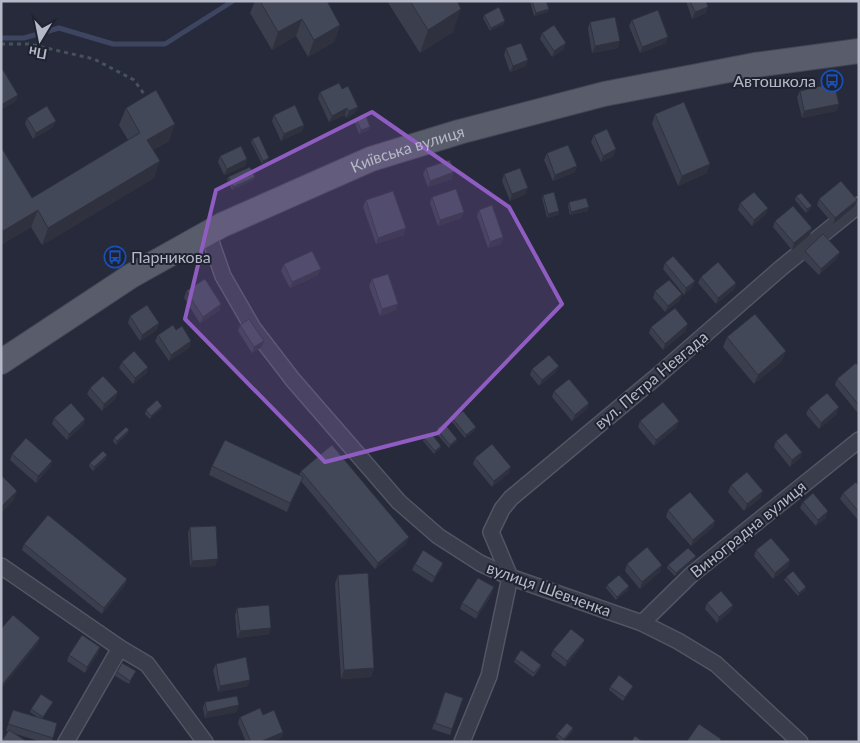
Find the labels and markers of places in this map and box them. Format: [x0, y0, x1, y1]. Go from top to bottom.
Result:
bus stop icon: Автошкола [820, 69, 844, 93]
place label: Автошкола [733, 71, 816, 90]
bus stop icon: Парникова [103, 245, 127, 269]
place label: Парникова [131, 247, 211, 266]

